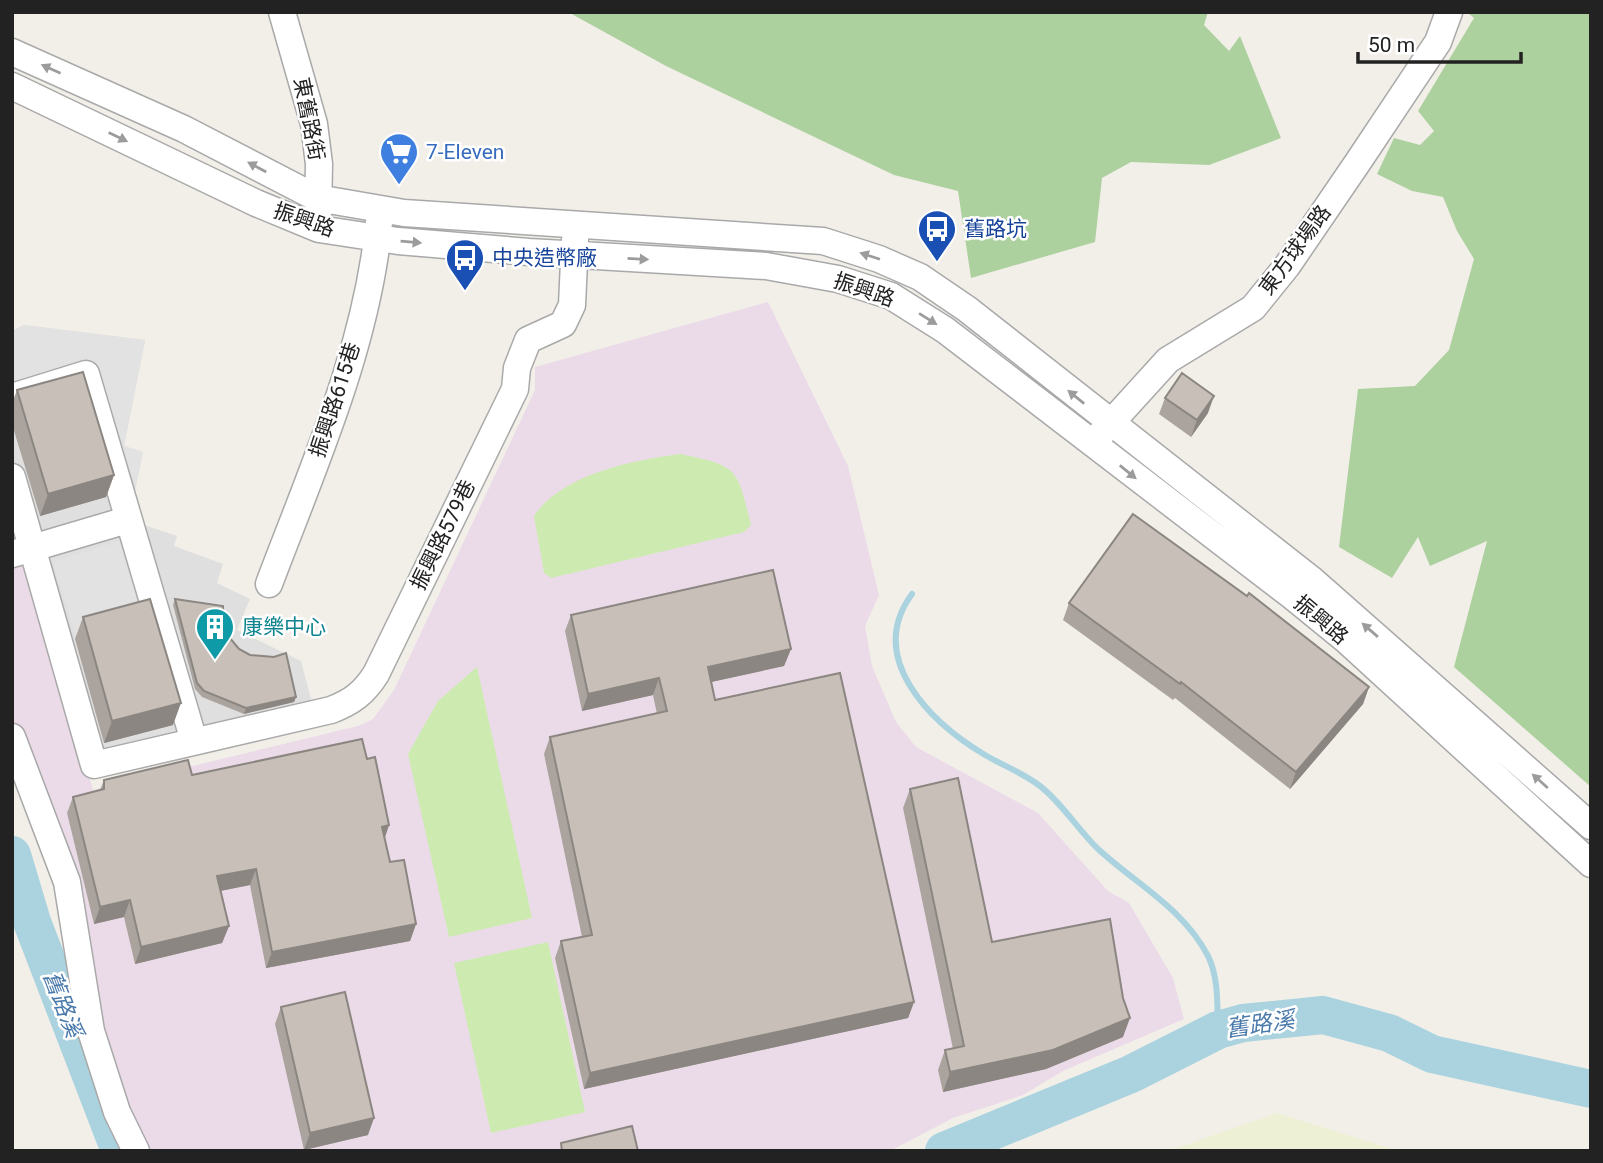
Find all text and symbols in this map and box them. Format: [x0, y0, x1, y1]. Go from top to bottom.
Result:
scale bar [1358, 21, 1521, 65]
text: 50 m [1368, 33, 1415, 57]
one-way arrow [41, 63, 61, 75]
street label: 東舊路街 [289, 75, 329, 163]
one-way arrow [108, 131, 128, 142]
supermarket icon: 7-Eleven [378, 131, 420, 186]
place label: 7-Eleven [426, 140, 504, 164]
one-way arrow [246, 162, 266, 174]
street label: 振興路 [270, 198, 338, 242]
street label: 東方球場路 [1254, 200, 1336, 300]
bus stop icon: 舊路坑 [916, 208, 958, 263]
place label: 舊路坑 [964, 217, 1027, 241]
one-way arrow [400, 237, 422, 248]
bus stop icon: 中央造幣廠 [444, 237, 486, 292]
place label: 中央造幣廠 [492, 246, 597, 270]
one-way arrow [859, 250, 880, 261]
one-way arrow [627, 253, 649, 264]
street label: 振興路 [830, 268, 898, 312]
one-way arrow [918, 312, 938, 325]
street label: 振興路615巷 [305, 340, 365, 460]
one-way arrow [1068, 390, 1086, 405]
one-way arrow [1118, 465, 1136, 480]
street label: 振興路579巷 [406, 476, 480, 594]
street label: 振興路 [1289, 591, 1353, 649]
building icon: 康樂中心 [194, 606, 236, 661]
place label: 康樂中心 [242, 615, 326, 639]
one-way arrow [1361, 623, 1378, 638]
one-way arrow [1531, 773, 1549, 789]
water label: 舊路溪 [38, 967, 89, 1044]
water label: 舊路溪 [1224, 1006, 1299, 1043]

